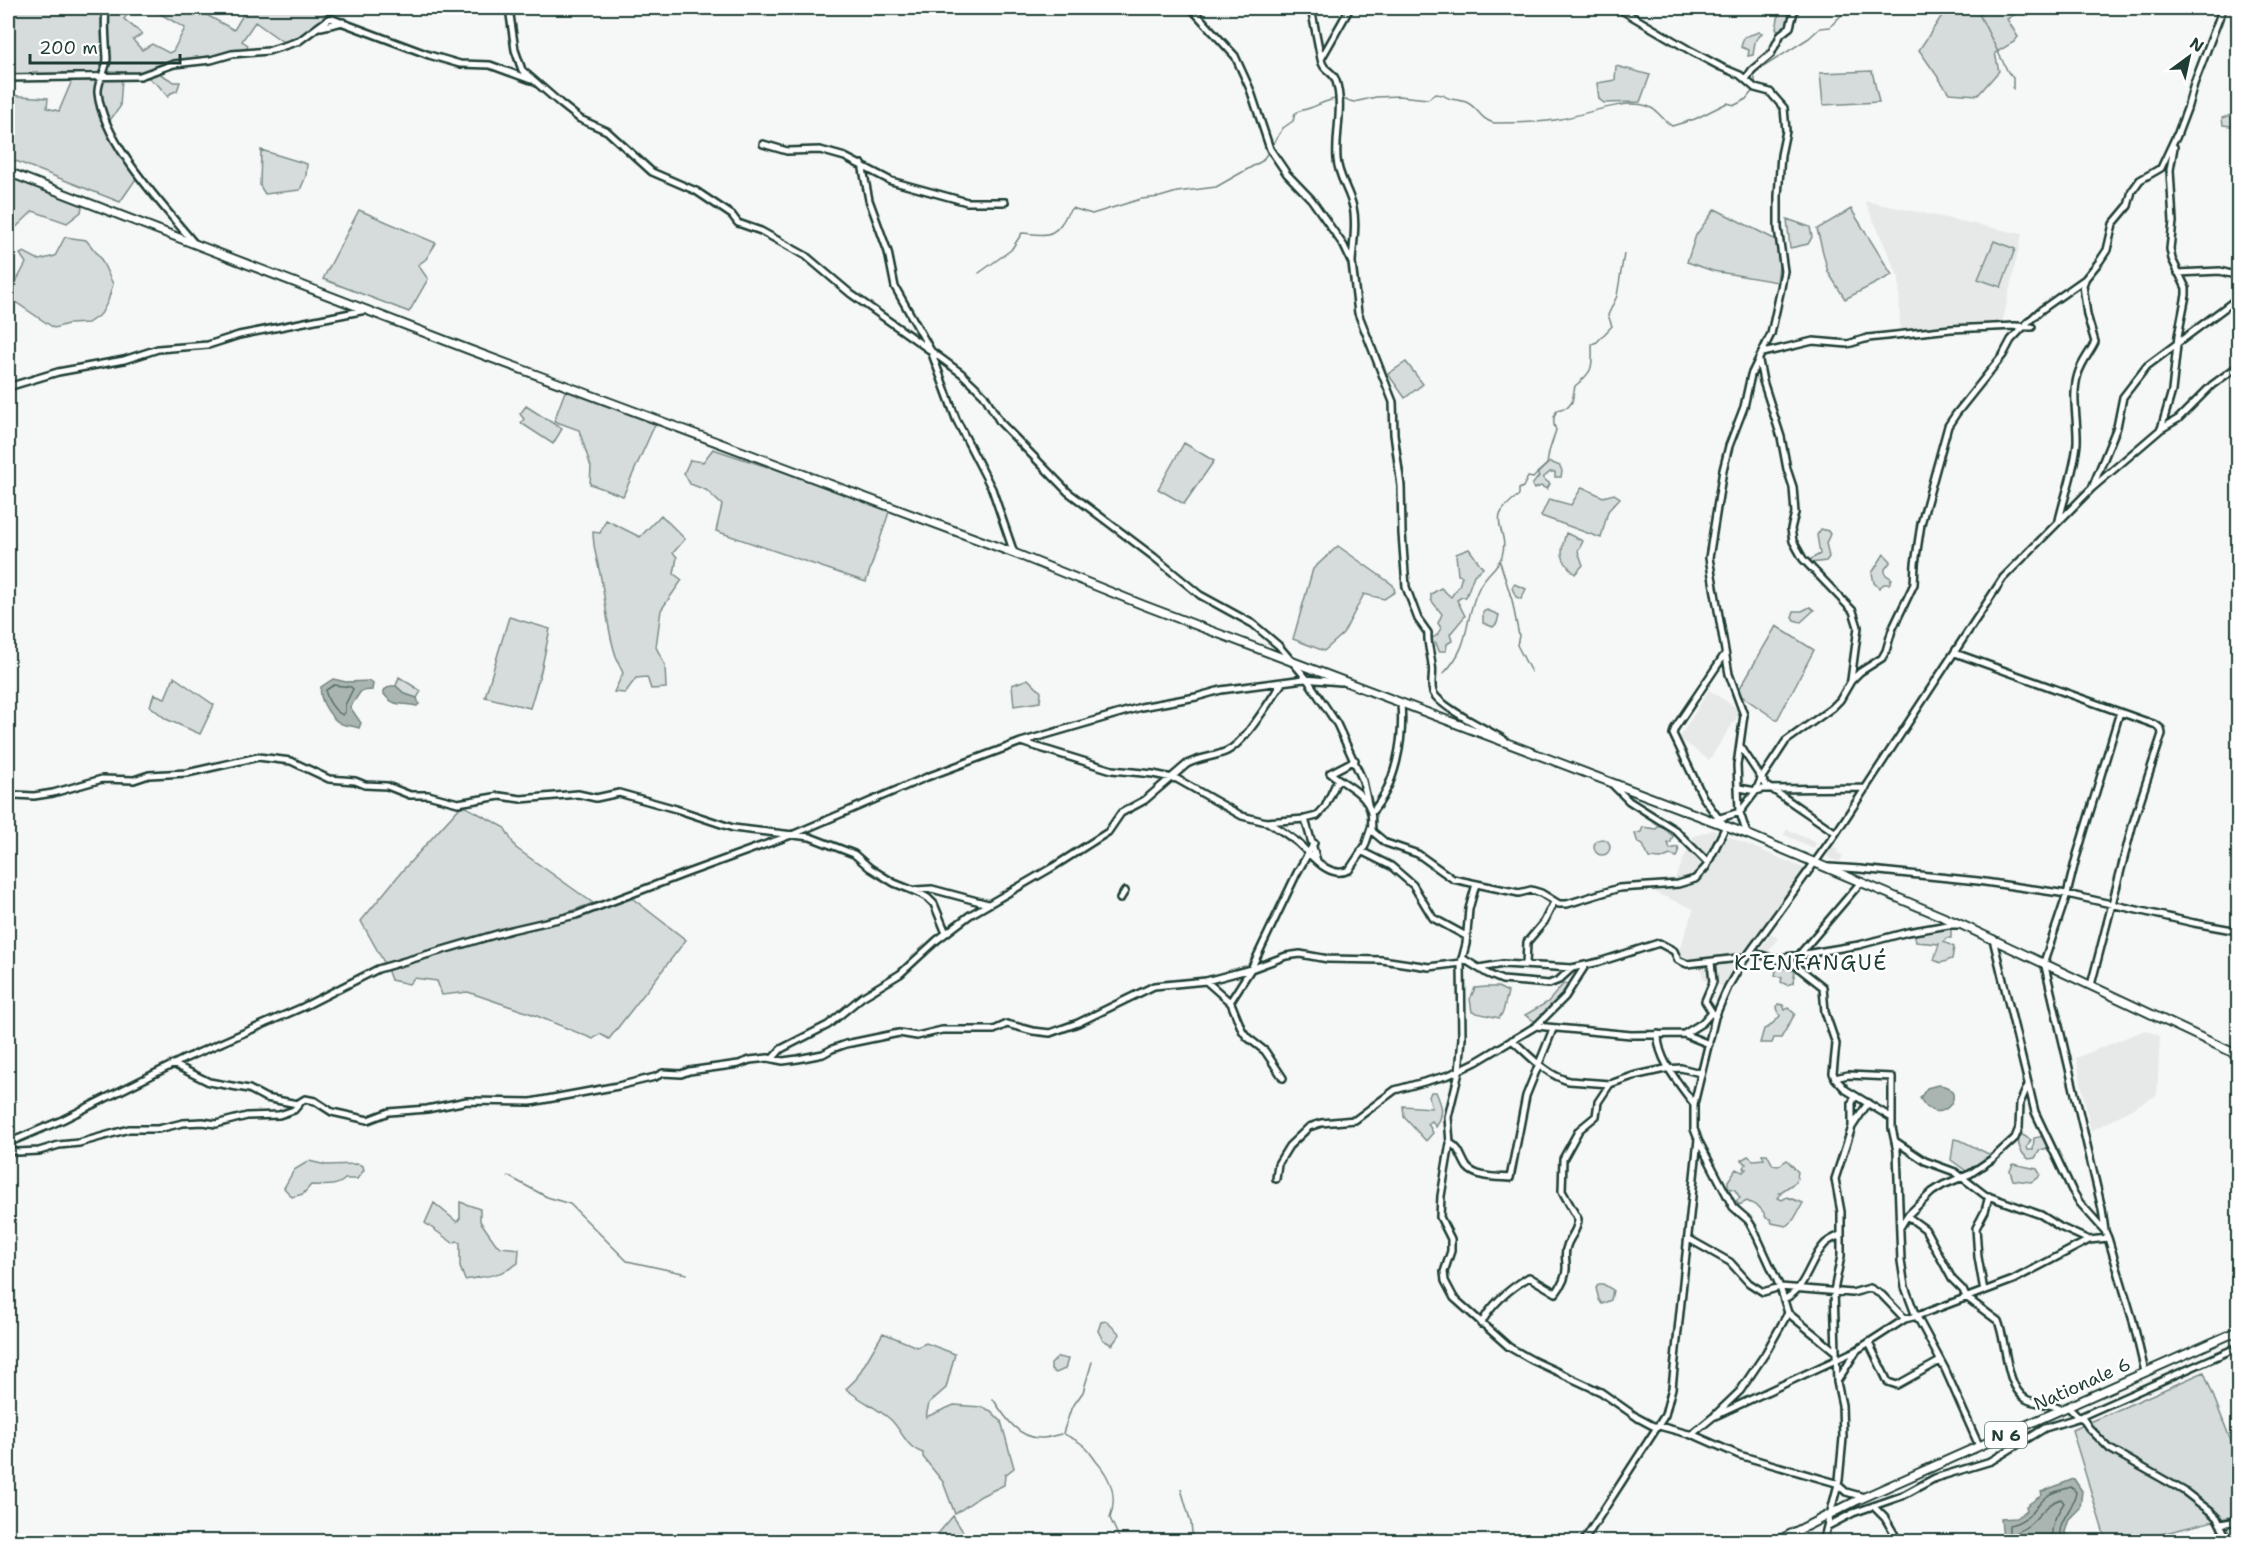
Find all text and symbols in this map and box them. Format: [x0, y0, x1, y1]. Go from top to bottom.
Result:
scale bar [30, 27, 180, 65]
north arrow [2159, 27, 2219, 87]
text: N [2186, 33, 2208, 57]
text: 200 m [39, 36, 98, 60]
district label: KIENFANGUÉ [1734, 948, 1888, 977]
street label: Nationale 6 [2030, 1352, 2134, 1416]
road number: N 6 [1985, 1422, 2027, 1448]

